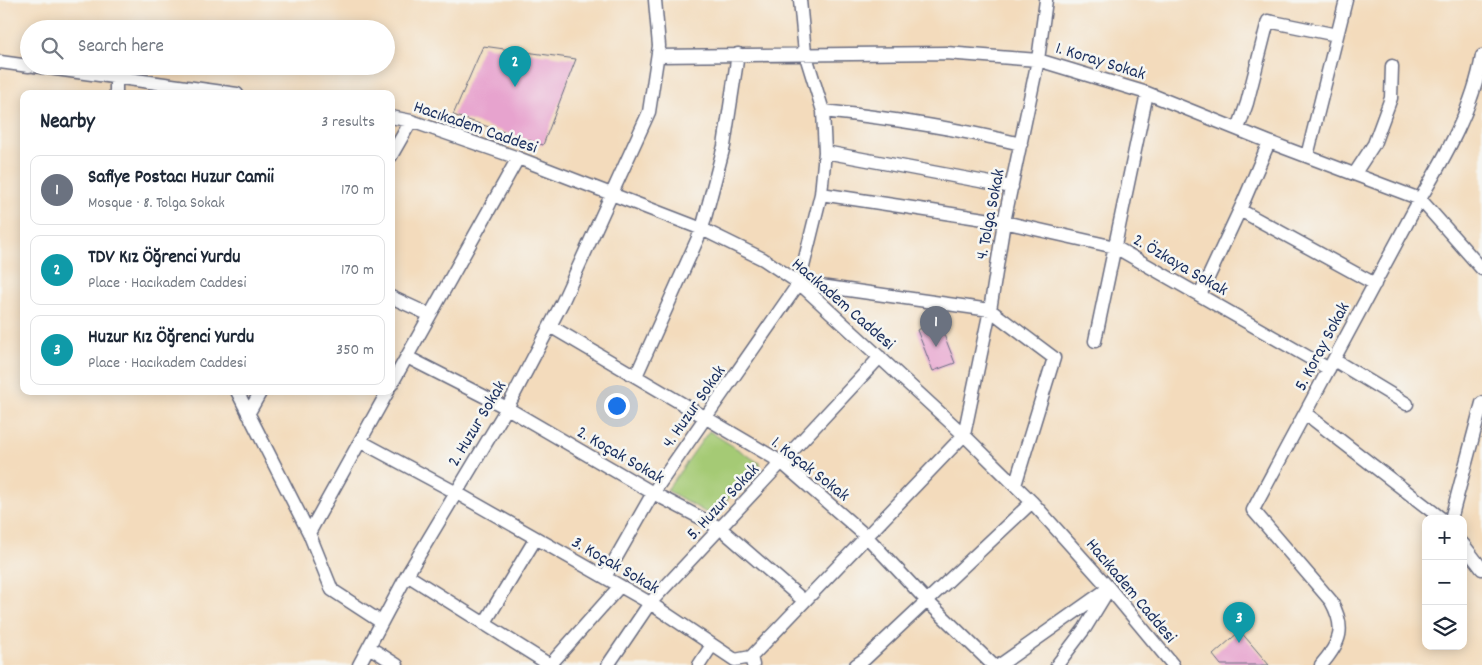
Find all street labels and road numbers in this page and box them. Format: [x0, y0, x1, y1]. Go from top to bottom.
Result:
street label: 1. Koray Sokak [1052, 37, 1148, 88]
street label: Hacıkadem Caddesi [410, 95, 541, 161]
street label: 4. Tolga Sokak [970, 167, 1013, 262]
street label: 2. Özkaya Sokak [1127, 229, 1232, 304]
street label: Hacıkadem Caddesi [785, 253, 900, 357]
street label: 5. Koray Sokak [1289, 298, 1357, 396]
street label: 4. Huzur Sokak [657, 361, 733, 454]
street label: 2. Huzur Sokak [443, 376, 514, 472]
street label: 2. Koçak Sokak [571, 421, 668, 491]
street label: 1. Koçak Sokak [765, 431, 854, 509]
street label: 5. Huzur Sokak [682, 459, 766, 547]
street label: 3. Koçak Sokak [566, 531, 663, 601]
street label: Hacıkadem Caddesi [1079, 534, 1181, 649]

